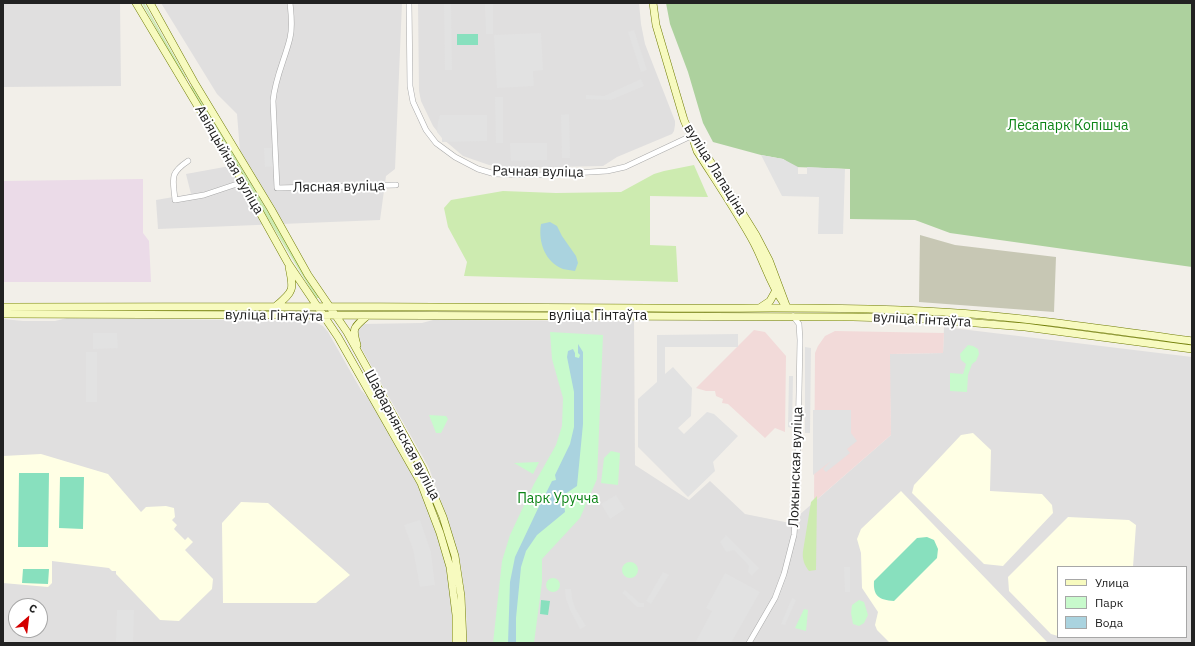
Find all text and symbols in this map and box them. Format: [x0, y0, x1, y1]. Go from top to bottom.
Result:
street label: Авіяцыйная вуліца [191, 103, 267, 217]
park label: Лесапарк Копішча [1008, 118, 1128, 134]
street label: вуліца Лапаціна [680, 121, 750, 219]
street label: Рачная вуліца [492, 163, 584, 181]
street label: Лясная вуліца [293, 178, 385, 196]
street label: вуліца Гінтаўта [225, 307, 323, 325]
street label: вуліца Гінтаўта [549, 308, 647, 324]
street label: вуліца Гінтаўта [872, 309, 972, 331]
street label: Шафарнянская вуліца [360, 367, 444, 503]
street label: Ложынская вуліца [785, 406, 807, 528]
park label: Парк Уручча [517, 491, 599, 507]
legend [1057, 566, 1187, 638]
text: Улица [1095, 575, 1129, 590]
text: Парк [1095, 595, 1123, 610]
north arrow [8, 598, 48, 638]
text: С [27, 600, 40, 616]
text: Вода [1095, 615, 1123, 630]

